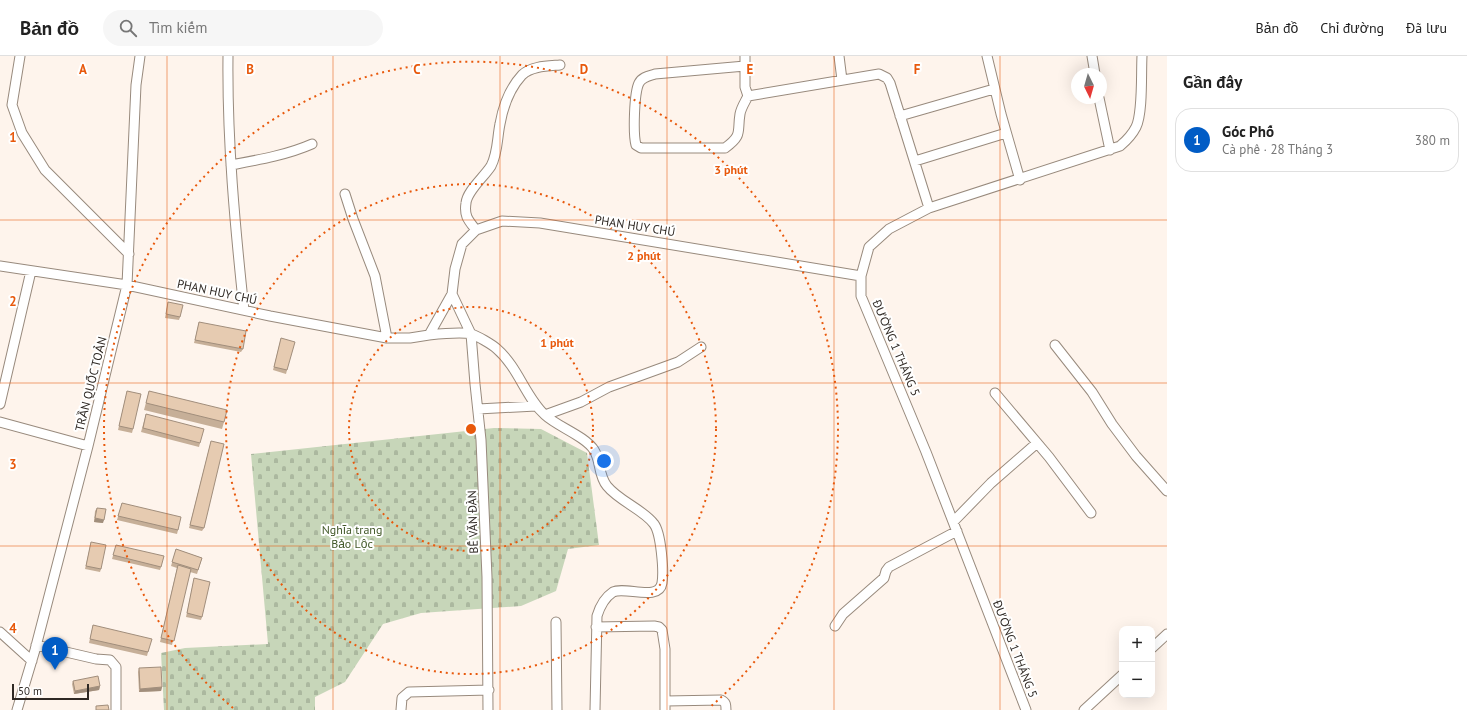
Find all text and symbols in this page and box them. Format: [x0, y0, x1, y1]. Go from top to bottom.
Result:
search box [103, 10, 383, 46]
text: Bản đồ [20, 16, 79, 40]
icon: search [117, 17, 139, 39]
text: Tìm kiếm [149, 18, 207, 37]
text: Bản đồ [1256, 19, 1298, 37]
text: Chỉ đường [1320, 19, 1384, 37]
text: Đã lưu [1406, 19, 1447, 37]
text: A [79, 61, 87, 78]
text: B [246, 61, 254, 78]
text: C [413, 61, 421, 78]
text: D [580, 61, 588, 78]
text: E [747, 61, 754, 78]
text: F [914, 61, 921, 78]
north arrow [1071, 68, 1107, 104]
text: Gần đây [1183, 71, 1242, 93]
text: Góc Phố [1222, 122, 1274, 141]
text: 1 [9, 129, 17, 146]
text: 1 [1193, 132, 1201, 149]
text: 380 m [1415, 132, 1450, 149]
text: Cà phê · 28 Tháng 3 [1222, 141, 1333, 158]
text: 3 phút [714, 162, 749, 177]
street label: PHAN HUY CHÚ [594, 212, 676, 239]
text: 2 phút [627, 248, 662, 263]
street label: PHAN HUY CHÚ [176, 276, 258, 307]
text: 2 [9, 293, 17, 310]
street label: ĐƯỜNG 1 THÁNG 5 [869, 296, 924, 398]
street label: TRẦN QUỐC TOẢN [72, 335, 110, 433]
text: 1 phút [540, 335, 575, 350]
centre of rings [464, 422, 478, 436]
your location [594, 451, 614, 471]
text: 3 [9, 456, 17, 473]
street label: BẾ VĂN ĐÀN [464, 490, 481, 554]
park label: Nghĩa trang Bảo Lộc [322, 522, 382, 551]
street label: ĐƯỜNG 1 THÁNG 5 [990, 597, 1041, 700]
text: 4 [9, 620, 17, 637]
map controls [1119, 626, 1155, 698]
button: + [1119, 626, 1155, 662]
pin: 1 [42, 637, 68, 670]
button: − [1119, 662, 1155, 698]
scale bar [12, 682, 89, 701]
text: 50 m [18, 684, 42, 698]

